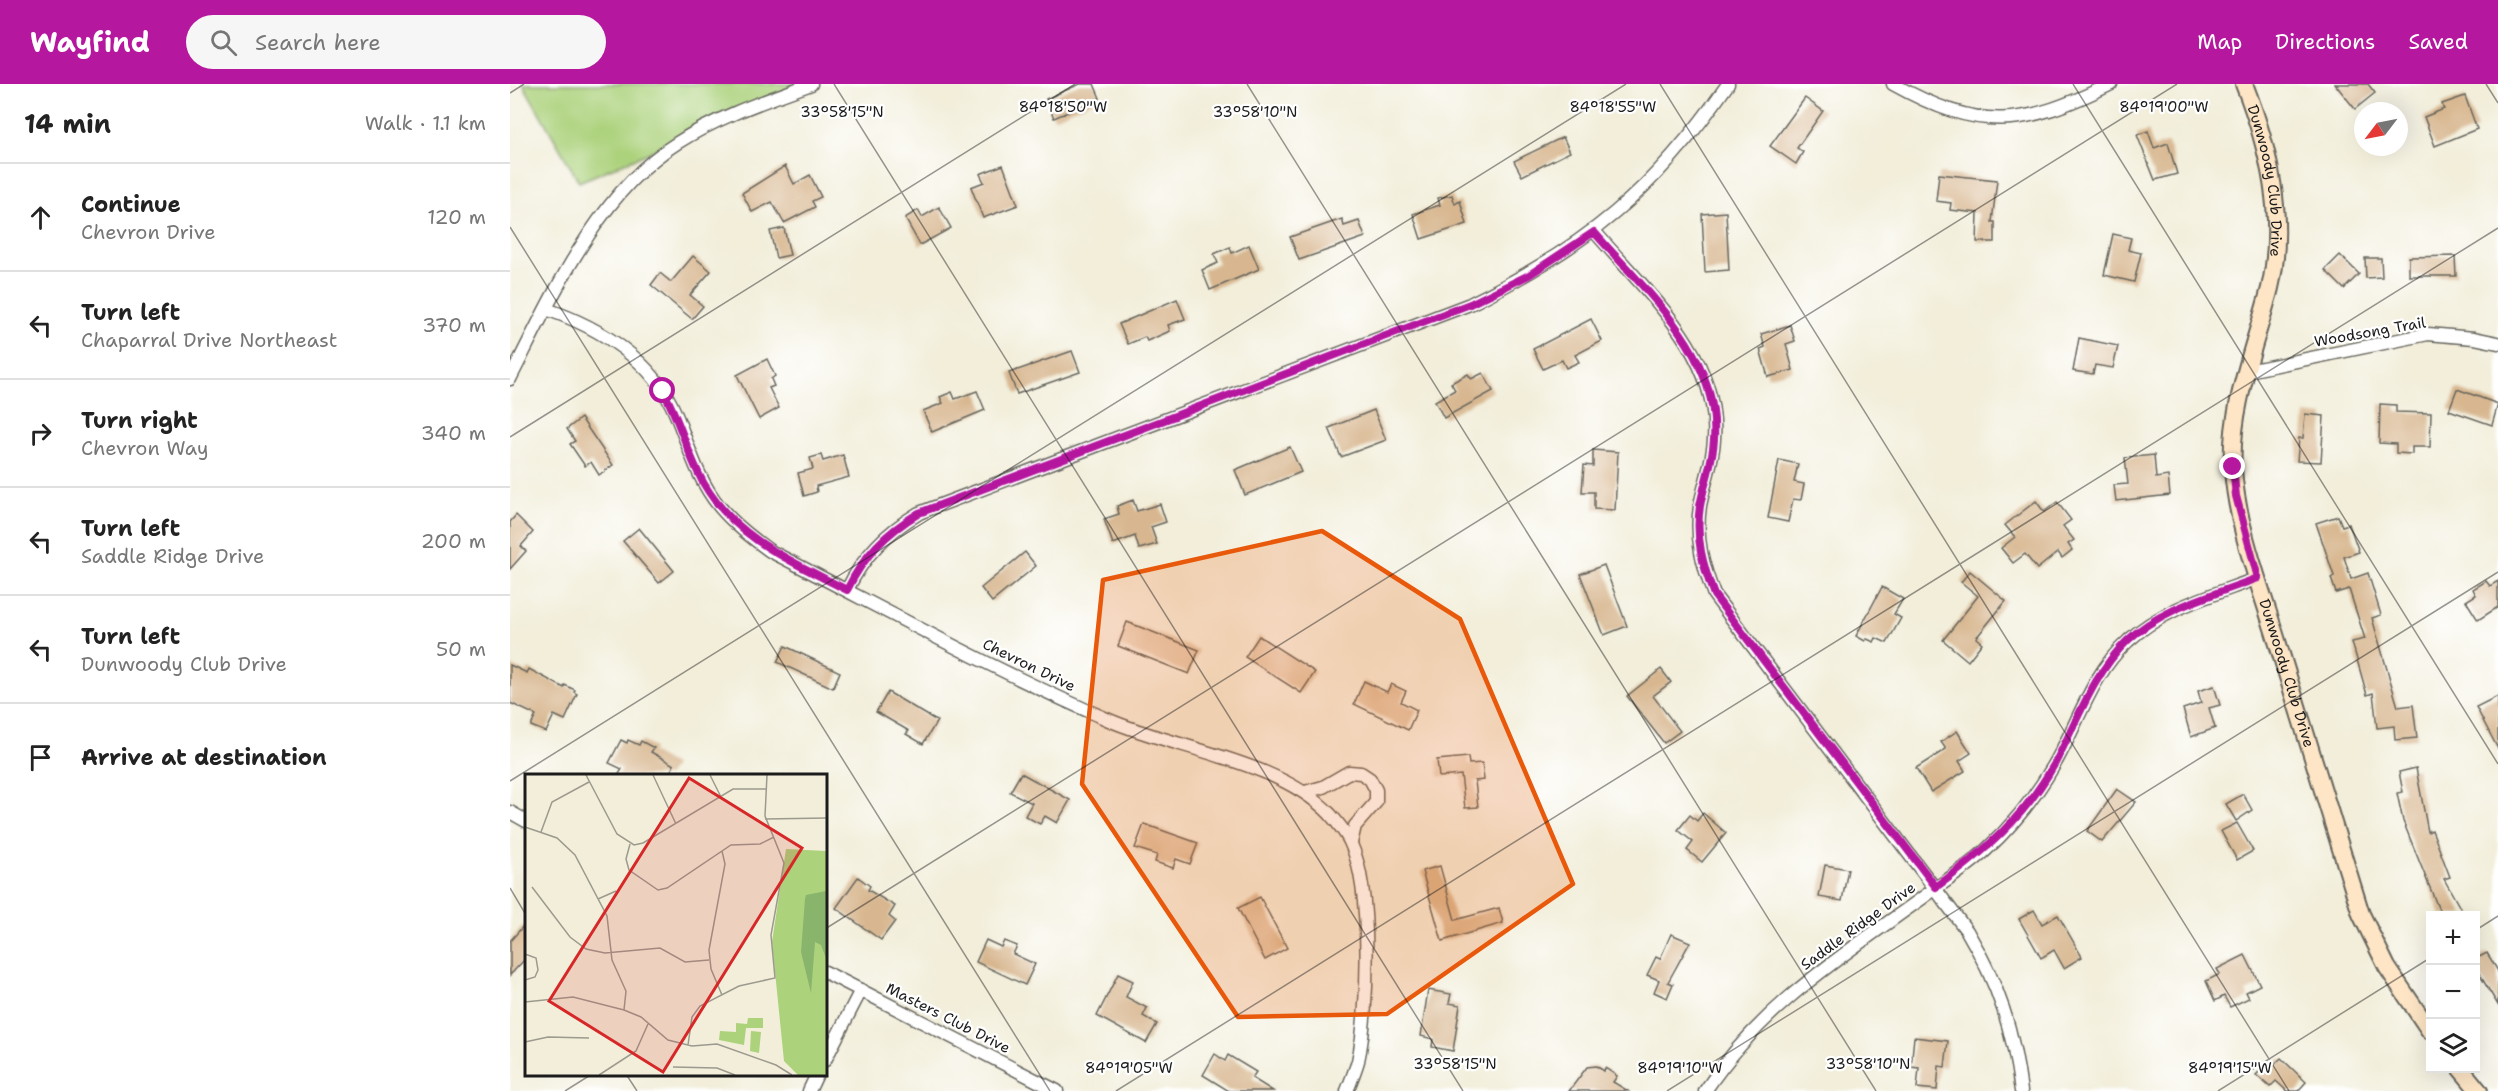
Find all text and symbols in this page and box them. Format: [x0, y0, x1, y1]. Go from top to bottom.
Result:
search box [186, 15, 606, 69]
text: Wayfind [30, 23, 150, 61]
icon: search [207, 26, 240, 59]
text: Search here [255, 28, 381, 57]
text: Map [2197, 28, 2242, 56]
text: Directions [2275, 28, 2375, 56]
text: Saved [2408, 28, 2468, 56]
text: 84°18'50"W [1019, 97, 1107, 117]
text: 84°18'55"W [1570, 97, 1656, 117]
text: 84°19'00"W [2119, 97, 2209, 117]
text: 33°58'15"N [800, 102, 884, 122]
text: 33°58'10"N [1213, 102, 1297, 122]
street label: Dunwoody Club Drive [2242, 102, 2286, 258]
north arrow [2354, 102, 2408, 156]
text: 14 min [24, 106, 111, 141]
text: Walk · 1.1 km [365, 110, 486, 136]
text: Continue [81, 190, 181, 219]
icon: ahead [24, 201, 57, 234]
text: 120 m [427, 204, 486, 230]
text: Chevron Drive [81, 219, 216, 245]
text: Turn left [81, 298, 180, 327]
icon: left [24, 309, 57, 342]
text: 370 m [422, 312, 486, 338]
street label: Woodsong Trail [2313, 312, 2428, 352]
text: Chaparral Drive Northeast [81, 327, 337, 353]
route start [649, 377, 675, 403]
text: Turn right [81, 406, 198, 435]
icon: right [24, 417, 57, 450]
text: 340 m [421, 420, 486, 446]
text: Chevron Way [81, 435, 209, 461]
route end [2219, 453, 2245, 479]
text: Turn left [81, 514, 180, 543]
icon: left [24, 525, 57, 558]
text: 200 m [421, 528, 486, 554]
text: Saddle Ridge Drive [81, 543, 264, 569]
street label: Dunwoody Club Drive [2254, 596, 2319, 750]
text: Turn left [81, 622, 180, 651]
icon: left [24, 633, 57, 666]
street label: Chevron Drive [979, 634, 1079, 696]
text: 50 m [436, 636, 486, 662]
text: Dunwoody Club Drive [81, 651, 287, 677]
icon: arrive [24, 741, 57, 774]
text: Arrive at destination [81, 743, 327, 772]
inset map [525, 774, 826, 1076]
street label: Saddle Ridge Drive [1797, 878, 1919, 974]
map controls [2426, 911, 2480, 1073]
button: + [2426, 911, 2480, 965]
button: − [2426, 965, 2480, 1019]
street label: Masters Club Drive [882, 978, 1014, 1058]
button: layers [2426, 1019, 2480, 1073]
text: 33°58'15"N [1413, 1054, 1497, 1074]
text: 33°58'10"N [1826, 1054, 1910, 1074]
text: 84°19'05"W [1085, 1058, 1173, 1078]
text: 84°19'10"W [1637, 1058, 1723, 1078]
text: 84°19'15"W [2188, 1058, 2272, 1078]

